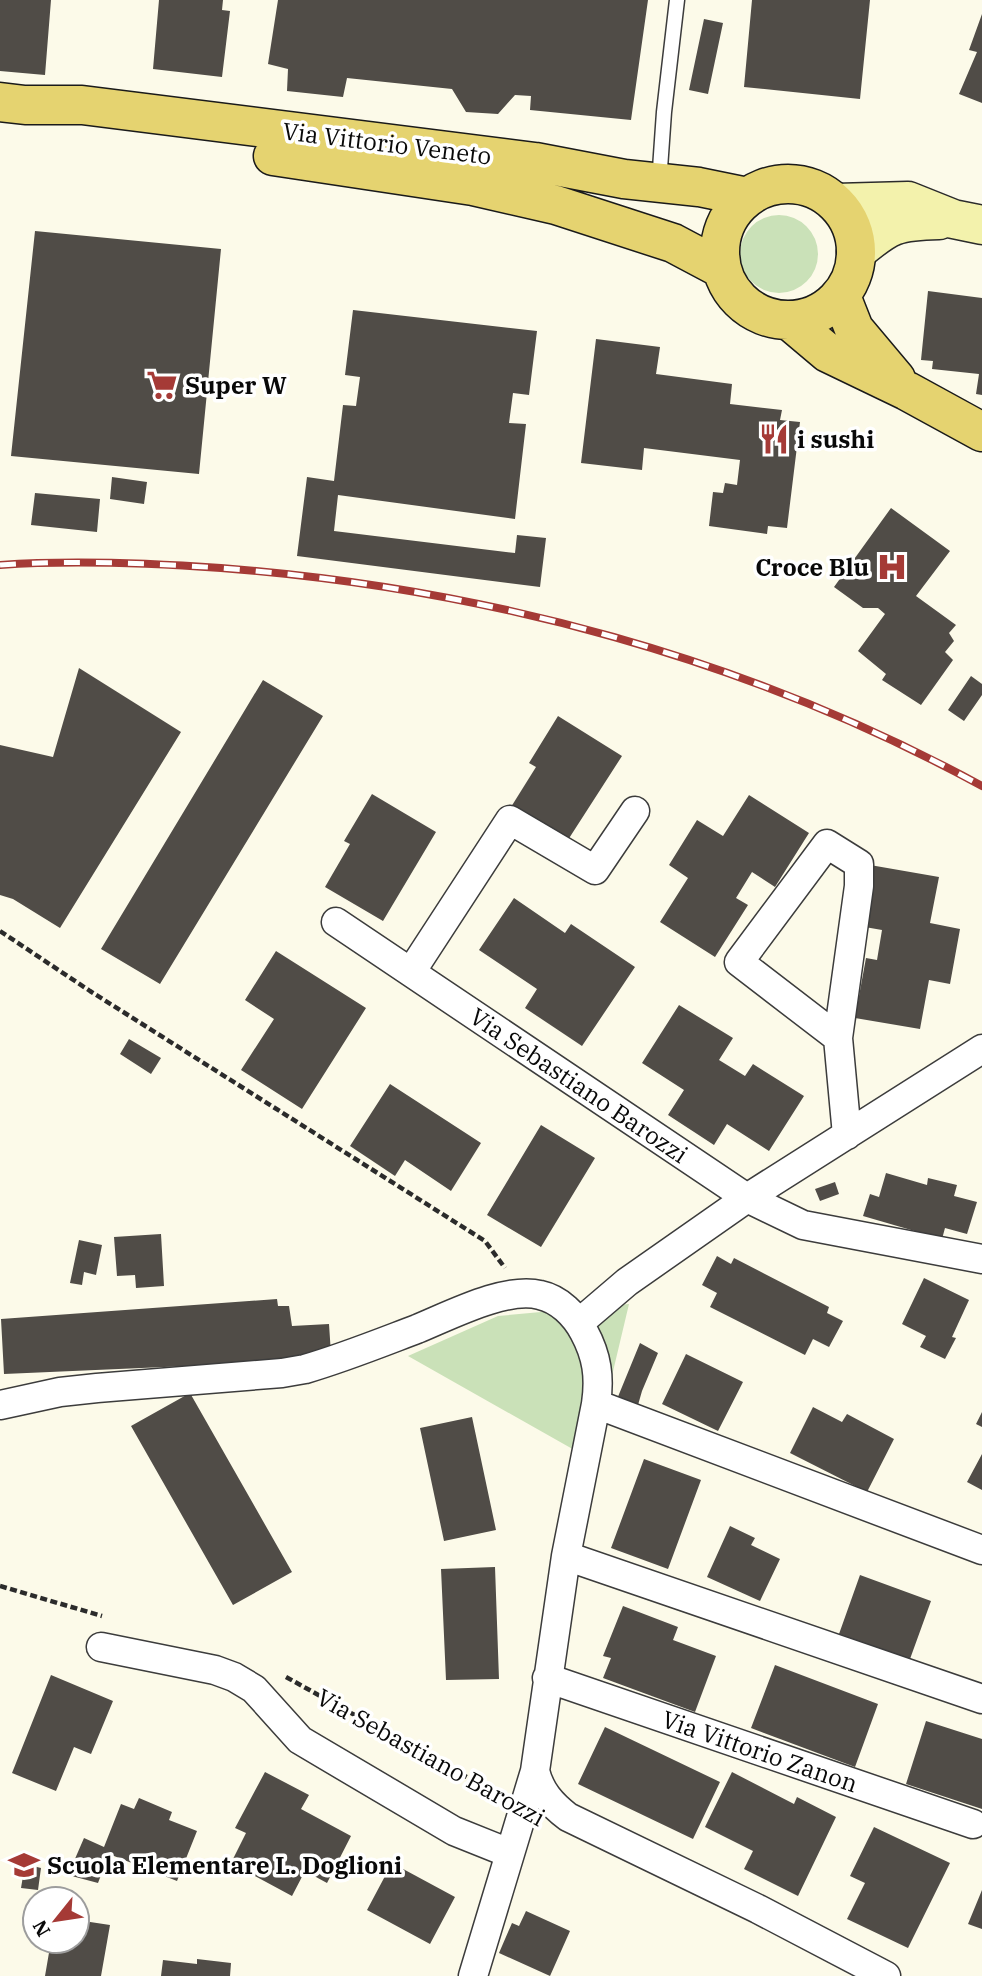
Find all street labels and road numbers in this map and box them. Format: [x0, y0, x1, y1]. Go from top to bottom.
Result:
street label: Via Vittorio Veneto [281, 114, 493, 172]
street label: Via Sebastiano Barozzi [464, 1000, 694, 1170]
street label: Via Sebastiano Barozzi [311, 1681, 551, 1833]
street label: Via Vittorio Zanon [658, 1703, 862, 1799]

